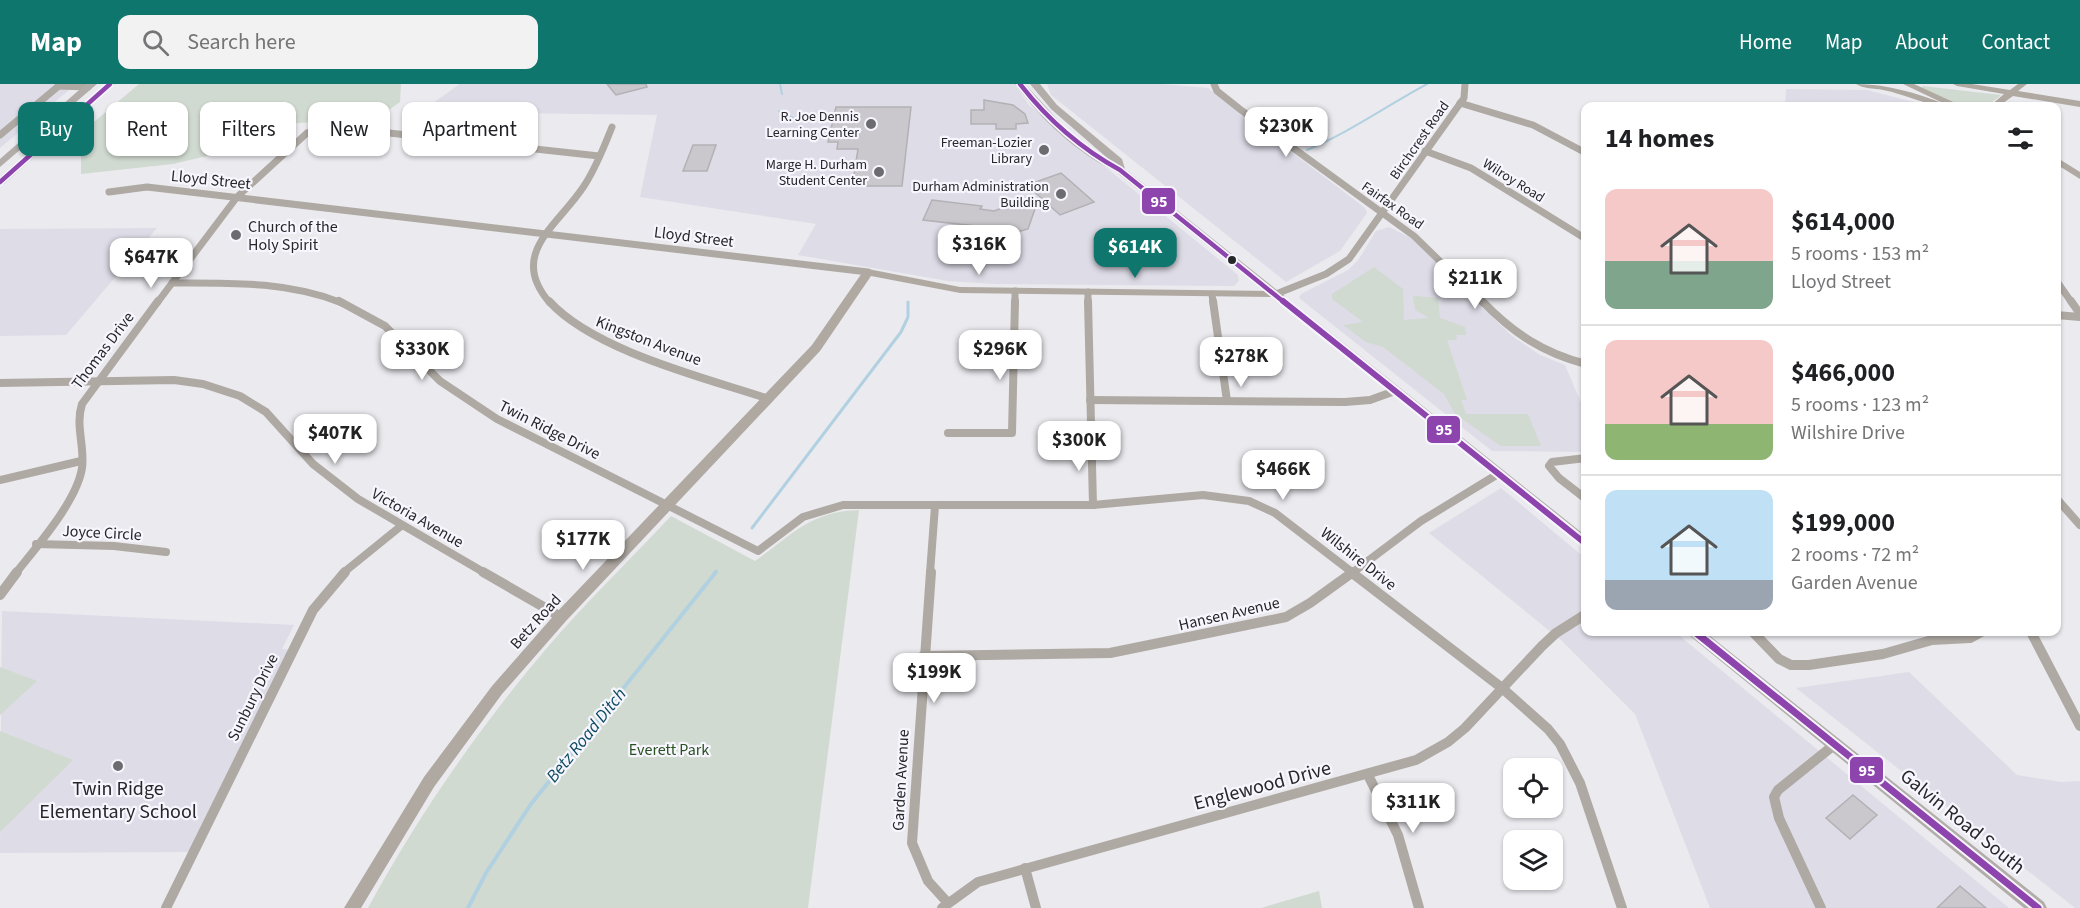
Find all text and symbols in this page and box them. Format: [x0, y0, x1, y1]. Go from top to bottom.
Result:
search box [118, 15, 538, 69]
text: Map [30, 22, 82, 62]
icon: search [139, 26, 172, 59]
text: Search here [187, 26, 296, 58]
text: Home [1739, 27, 1792, 57]
text: Map [1825, 27, 1863, 57]
text: About [1896, 27, 1948, 57]
text: Contact [1981, 27, 2050, 57]
street label: Birchcrest Road [1385, 97, 1454, 184]
chip: Buy [18, 102, 94, 156]
chip: Rent [106, 102, 188, 156]
chip: Filters [200, 102, 296, 156]
chip: New [308, 102, 390, 156]
chip: Apartment [402, 102, 538, 156]
place label: R. Joe Dennis Learning Center [766, 107, 859, 143]
pin: $230K [1244, 107, 1328, 158]
text: $230K [1259, 112, 1313, 140]
marker: R. Joe Dennis Learning Center [864, 117, 878, 131]
text: 14 homes [1605, 120, 1714, 157]
icon: filters [2004, 122, 2037, 155]
place label: Freeman-Lozier Library [941, 133, 1032, 169]
marker: Freeman-Lozier Library [1037, 143, 1051, 157]
street label: Wilroy Road [1479, 154, 1548, 208]
place label: Marge H. Durham Student Center [766, 155, 867, 191]
street label: Lloyd Street [170, 165, 252, 195]
marker: Marge H. Durham Student Center [872, 165, 886, 179]
place label: Durham Administration Building [912, 177, 1049, 213]
street label: Fairfax Road [1357, 177, 1428, 235]
marker: Durham Administration Building [1054, 187, 1068, 201]
line badge: 95 [1141, 187, 1176, 215]
text: 95 [1151, 191, 1167, 213]
text: $614,000 [1791, 203, 1895, 240]
icon: home [1653, 213, 1725, 285]
place label: Church of the Holy Spirit [248, 216, 338, 256]
street label: Lloyd Street [653, 221, 736, 253]
pin: $316K [937, 225, 1021, 276]
marker: Church of the Holy Spirit [229, 228, 243, 242]
pin: $614K [1093, 228, 1177, 279]
text: $316K [952, 230, 1006, 258]
text: $614K [1108, 233, 1162, 261]
pin: $647K [109, 238, 193, 289]
text: 5 rooms · 153 m² [1791, 240, 1929, 268]
text: $647K [124, 243, 178, 271]
unlabelled marker [1226, 254, 1238, 266]
pin: $211K [1433, 259, 1517, 310]
text: $211K [1448, 264, 1502, 292]
text: Lloyd Street [1791, 268, 1891, 296]
street label: Thomas Drive [66, 307, 139, 394]
street label: Kingston Avenue [593, 311, 705, 371]
pin: $330K [380, 330, 464, 381]
pin: $296K [958, 330, 1042, 381]
text: $330K [395, 335, 449, 363]
text: $296K [973, 335, 1027, 363]
pin: $278K [1199, 337, 1283, 388]
text: $278K [1214, 342, 1268, 370]
text: $466,000 [1791, 354, 1895, 391]
icon: home [1653, 364, 1725, 436]
text: 5 rooms · 123 m² [1791, 391, 1929, 419]
street label: Twin Ridge Drive [495, 395, 604, 465]
pin: $407K [293, 414, 377, 465]
line badge: 95 [1426, 415, 1461, 444]
text: $407K [308, 419, 362, 447]
text: 95 [1436, 419, 1452, 441]
text: Wilshire Drive [1791, 419, 1905, 447]
pin: $300K [1037, 421, 1121, 472]
text: $300K [1052, 426, 1106, 454]
pin: $466K [1241, 450, 1325, 501]
text: $466K [1256, 455, 1310, 483]
street label: Victoria Avenue [367, 483, 468, 553]
text: $199,000 [1791, 504, 1895, 541]
icon: home [1653, 514, 1725, 586]
street label: Joyce Circle [62, 520, 142, 546]
pin: $177K [541, 520, 625, 571]
street label: Wilshire Drive [1316, 522, 1401, 596]
text: $177K [556, 525, 610, 553]
text: 2 rooms · 72 m² [1791, 541, 1919, 569]
text: Garden Avenue [1791, 569, 1918, 597]
street label: Betz Road [505, 589, 566, 654]
street label: Hansen Avenue [1176, 592, 1282, 636]
street label: Sunbury Drive [222, 650, 284, 745]
pin: $199K [892, 653, 976, 704]
text: $199K [907, 658, 961, 686]
water label: Betz Road Ditch [540, 683, 632, 788]
street label: Garden Avenue [887, 729, 915, 831]
park label: Everett Park [629, 739, 709, 761]
street label: Englewood Drive [1190, 754, 1334, 818]
line badge: 95 [1849, 756, 1884, 784]
map controls [1503, 758, 1563, 890]
button: locate [1503, 758, 1563, 818]
marker: Twin Ridge Elementary School [111, 759, 125, 773]
text: 95 [1859, 760, 1875, 782]
street label: Galvin Road South [1894, 763, 2031, 881]
place label: Twin Ridge Elementary School [39, 775, 197, 826]
pin: $311K [1371, 783, 1455, 834]
text: $311K [1386, 788, 1440, 816]
button: layers [1503, 830, 1563, 890]

